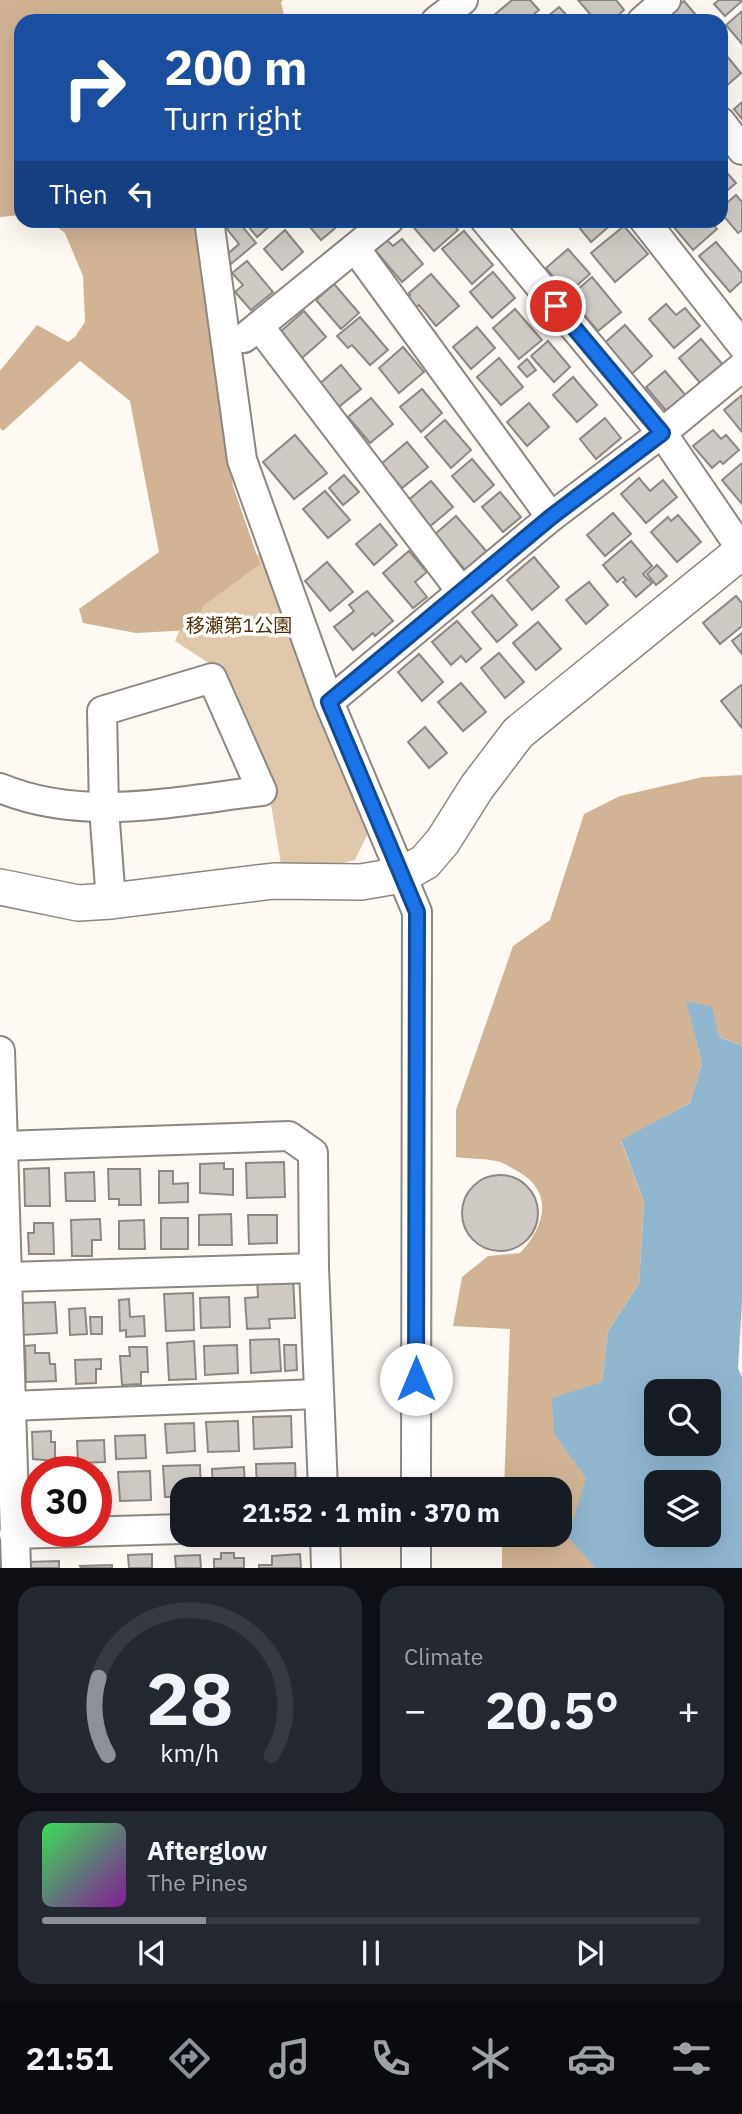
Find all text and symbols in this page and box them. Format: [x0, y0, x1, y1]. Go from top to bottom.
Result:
text: 200 m [164, 35, 308, 98]
icon: right [49, 42, 140, 133]
text: Turn right [164, 97, 302, 139]
icon: left [122, 175, 160, 213]
text: Then [49, 177, 108, 211]
pin [526, 276, 586, 336]
icon: arrive [537, 287, 575, 325]
park label: 移瀬第1公園 [186, 613, 292, 637]
position arrow [379, 1342, 453, 1416]
map controls [644, 1379, 721, 1547]
button: search [644, 1379, 721, 1456]
speed limit sign: 30 [21, 1456, 112, 1547]
button: layers [644, 1470, 721, 1547]
text: 21:52 · 1 min · 370 m [242, 1495, 500, 1529]
text: Climate [404, 1641, 483, 1671]
text: 28 [146, 1651, 234, 1746]
text: 20.5° [485, 1676, 619, 1743]
text: − [404, 1685, 427, 1734]
text: + [677, 1685, 700, 1734]
text: km/h [161, 1736, 219, 1769]
text: Afterglow [147, 1833, 267, 1867]
text: The Pines [147, 1867, 248, 1897]
icon: previous [133, 1934, 171, 1972]
icon: pause [352, 1934, 390, 1972]
icon: next [571, 1934, 609, 1972]
icon: directions [165, 2034, 214, 2083]
icon: music [265, 2034, 314, 2083]
icon: phone [366, 2034, 415, 2083]
icon: climate [466, 2034, 515, 2083]
icon: car [567, 2034, 616, 2083]
icon: filters [667, 2034, 716, 2083]
text: 21:51 [26, 2037, 113, 2079]

